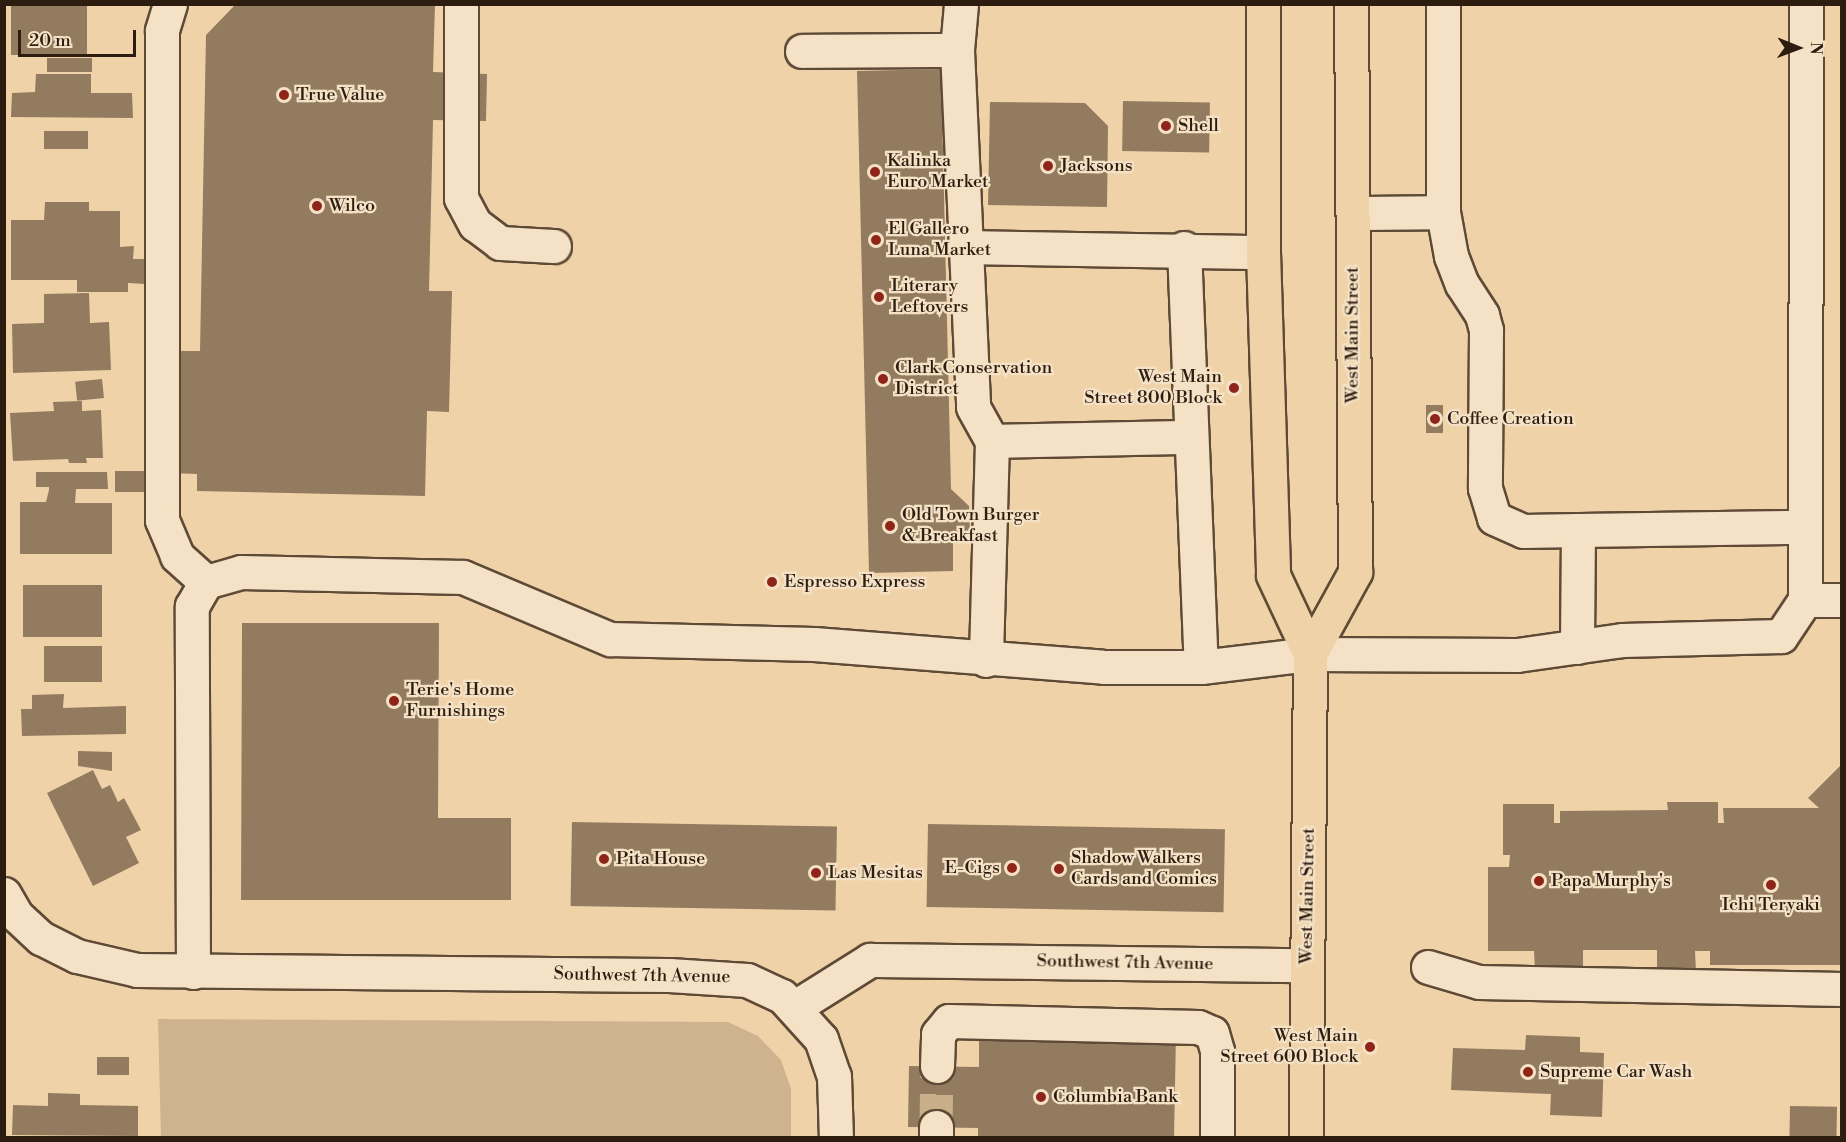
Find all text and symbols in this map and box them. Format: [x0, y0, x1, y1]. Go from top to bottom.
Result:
scale bar [21, 18, 140, 56]
north arrow [1768, 18, 1828, 78]
text: 20 m [29, 29, 71, 52]
text: N [1806, 42, 1826, 55]
place label: True Value [296, 84, 384, 106]
marker: True Value [277, 88, 291, 102]
place label: Shell [1178, 115, 1219, 137]
marker: Shell [1159, 119, 1173, 133]
place label: Kalinka Euro Market [887, 151, 988, 194]
place label: Jacksons [1060, 155, 1133, 177]
marker: Jacksons [1041, 159, 1055, 173]
marker: Kalinka Euro Market [868, 165, 882, 179]
place label: Wilco [329, 195, 375, 217]
marker: Wilco [310, 199, 324, 213]
place label: El Gallero Luna Market [888, 219, 991, 262]
marker: El Gallero Luna Market [869, 233, 883, 247]
street label: West Main Street [1342, 267, 1364, 403]
place label: Literary Leftovers [891, 276, 969, 318]
marker: Literary Leftovers [872, 290, 886, 304]
place label: Clark Conservation District [895, 358, 1052, 400]
place label: West Main Street 800 Block [1084, 367, 1222, 410]
marker: Clark Conservation District [876, 372, 890, 386]
marker: West Main Street 800 Block [1227, 381, 1241, 395]
place label: Coffee Creation [1447, 408, 1574, 430]
marker: Coffee Creation [1428, 412, 1442, 426]
place label: Old Town Burger & Breakfast [902, 505, 1040, 548]
marker: Old Town Burger & Breakfast [883, 519, 897, 533]
place label: Espresso Express [784, 571, 925, 593]
marker: Espresso Express [765, 575, 779, 589]
place label: Terie's Home Furnishings [406, 680, 514, 722]
marker: Terie's Home Furnishings [387, 694, 401, 708]
street label: West Main Street [1296, 827, 1320, 965]
place label: Pita House [616, 848, 705, 870]
place label: Shadow Walkers Cards and Comics [1071, 848, 1217, 890]
marker: Pita House [597, 852, 611, 866]
place label: E-Cigs [945, 857, 1000, 879]
marker: E-Cigs [1005, 861, 1019, 875]
place label: Las Mesitas [828, 862, 923, 884]
marker: Shadow Walkers Cards and Comics [1052, 862, 1066, 876]
marker: Las Mesitas [809, 866, 823, 880]
place label: Papa Murphy's [1551, 870, 1671, 892]
marker: Papa Murphy's [1532, 874, 1546, 888]
marker: Ichi Teryaki [1764, 878, 1778, 892]
place label: Ichi Teryaki [1722, 894, 1820, 916]
street label: Southwest 7th Avenue [1036, 951, 1214, 975]
street label: Southwest 7th Avenue [553, 964, 731, 988]
place label: West Main Street 600 Block [1220, 1026, 1358, 1068]
marker: West Main Street 600 Block [1363, 1040, 1377, 1054]
place label: Supreme Car Wash [1540, 1061, 1692, 1083]
marker: Supreme Car Wash [1521, 1065, 1535, 1079]
place label: Columbia Bank [1053, 1086, 1178, 1108]
marker: Columbia Bank [1034, 1090, 1048, 1104]

